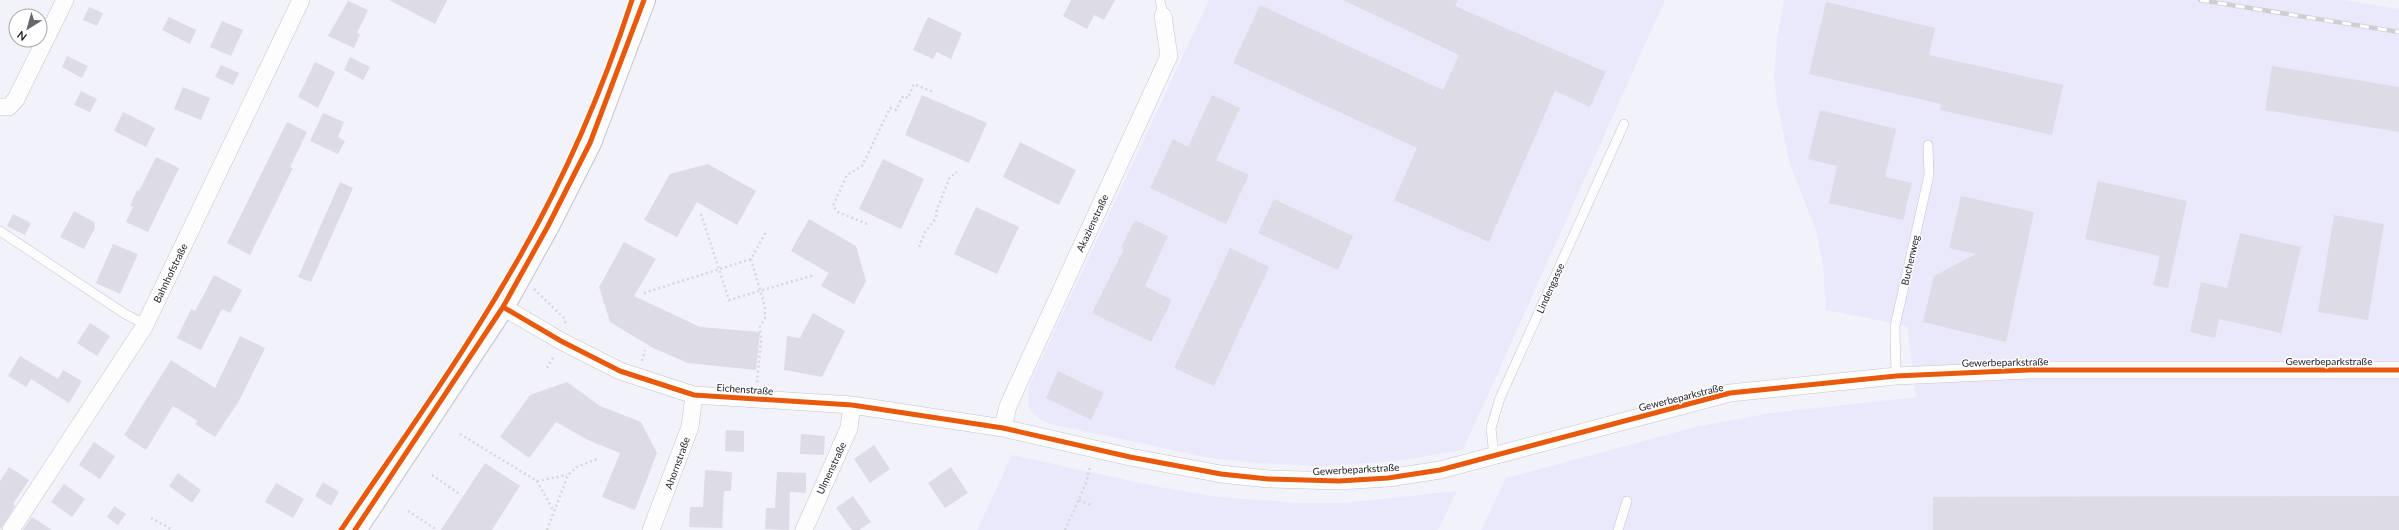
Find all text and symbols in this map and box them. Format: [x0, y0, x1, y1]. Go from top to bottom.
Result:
north arrow [8, 8, 48, 48]
text: N [14, 29, 29, 44]
street label: Akazienstraße [1073, 192, 1111, 254]
street label: Buchenweg [1898, 234, 1922, 286]
street label: Bahnhofstraße [150, 241, 190, 305]
street label: Lindengasse [1534, 261, 1566, 315]
street label: Gewerbeparkstraße [1961, 355, 2049, 369]
street label: Gewerbeparkstraße [2286, 355, 2372, 367]
street label: Eichenstraße [716, 381, 774, 397]
street label: Gewerbeparkstraße [1637, 381, 1725, 413]
street label: Ahornstraße [662, 435, 692, 491]
street label: Ulmenstraße [814, 440, 848, 496]
street label: Gewerbeparkstraße [1312, 461, 1400, 477]

